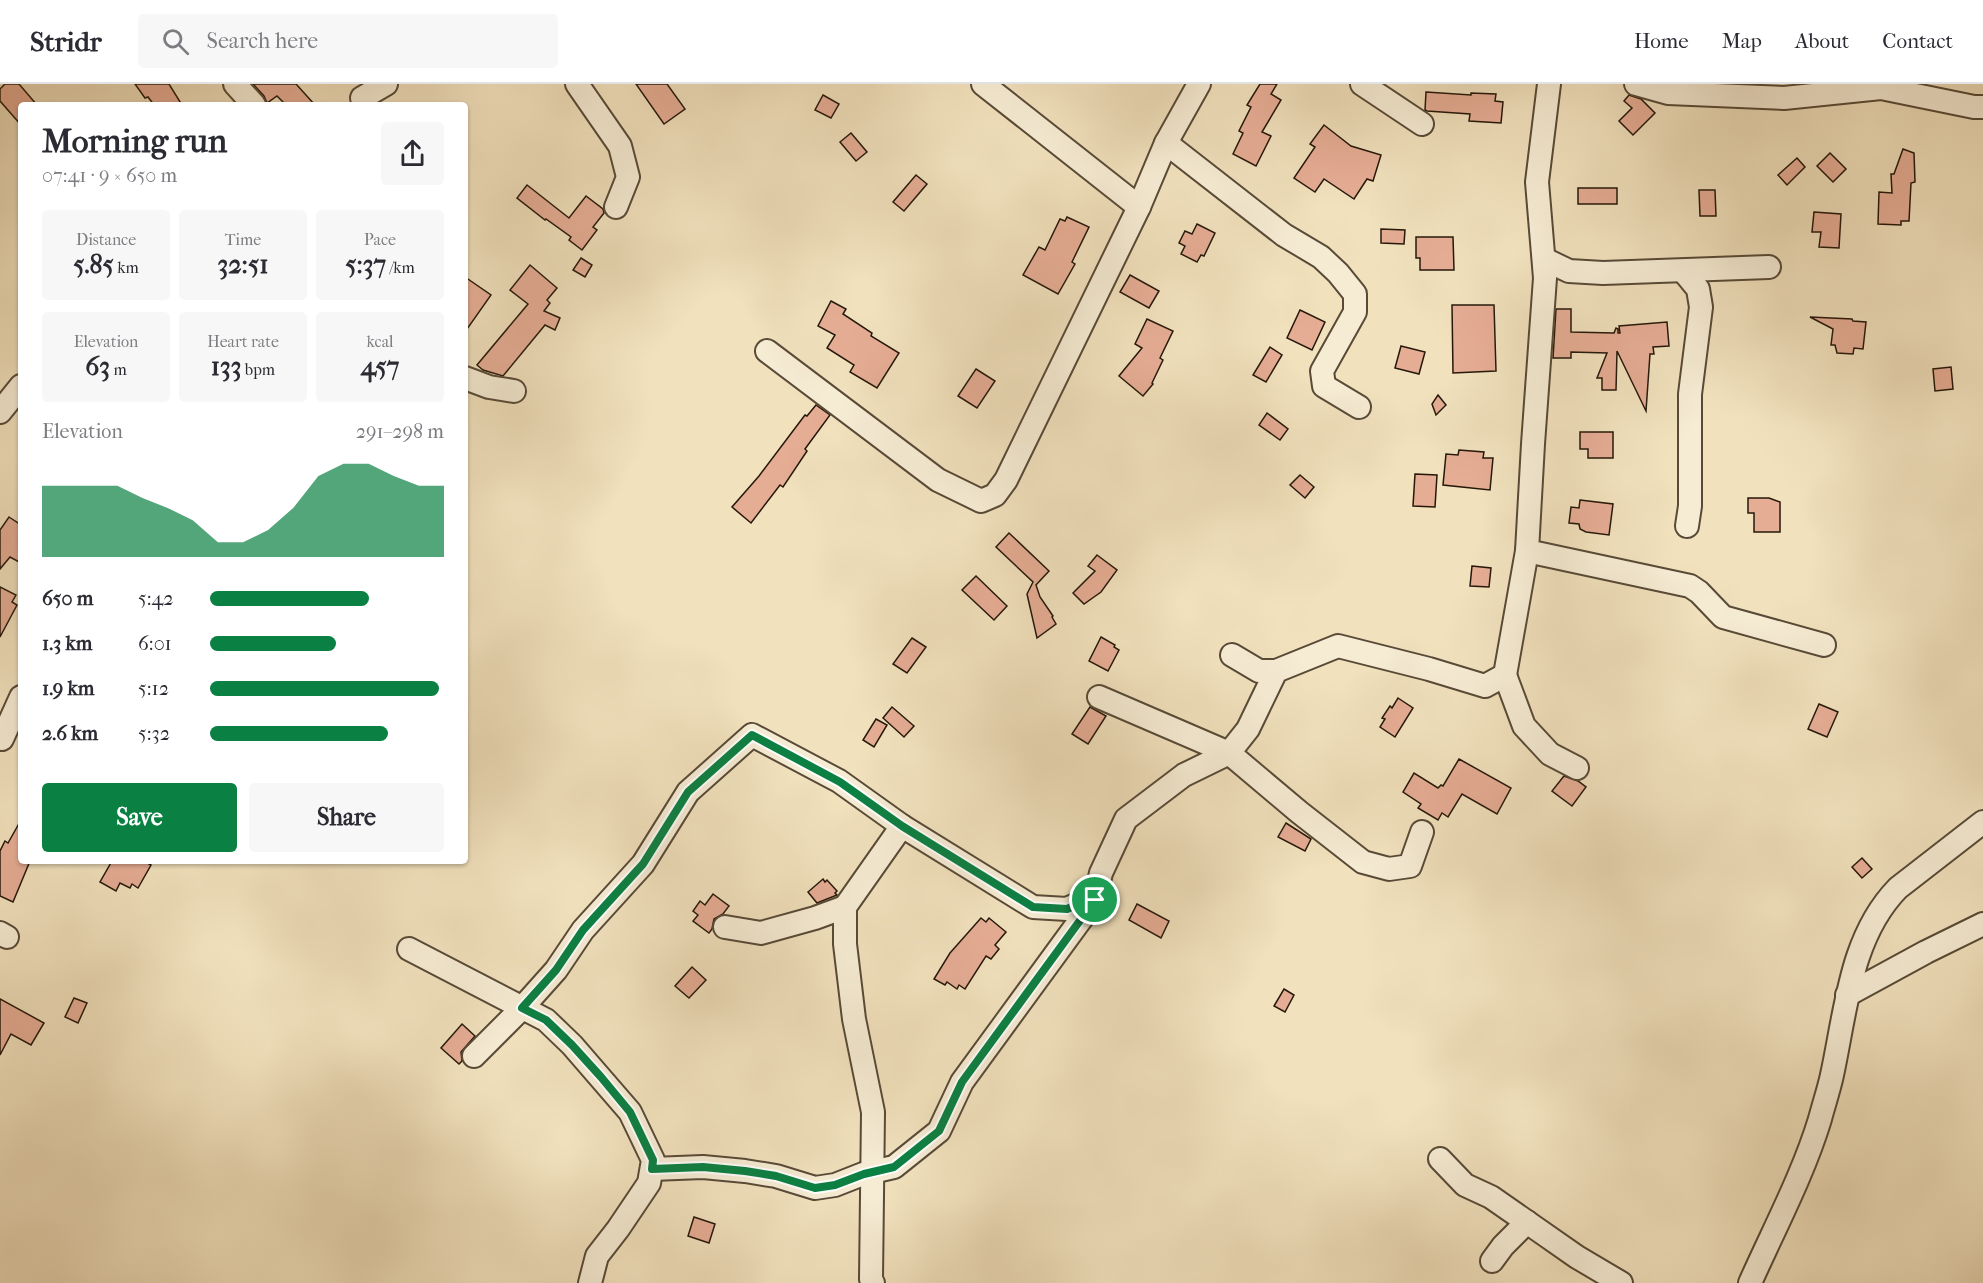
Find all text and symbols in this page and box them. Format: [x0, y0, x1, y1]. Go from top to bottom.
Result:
search box [138, 14, 558, 68]
text: Stridr [30, 25, 102, 58]
icon: search [159, 25, 192, 58]
text: Search here [207, 28, 318, 54]
text: Home [1634, 29, 1689, 53]
text: Map [1722, 29, 1762, 53]
text: About [1795, 29, 1849, 53]
text: Contact [1882, 29, 1953, 53]
text: Morning run [42, 122, 227, 161]
button: share [381, 122, 444, 185]
text: 07:41 · 9 × 650 m [42, 164, 177, 187]
text: Distance [76, 230, 136, 249]
text: Time [225, 230, 261, 249]
text: Pace [364, 230, 396, 249]
text: 5.85 [73, 249, 114, 280]
text: 32:51 [218, 249, 268, 280]
text: 5:37 [345, 249, 386, 280]
text: km [114, 258, 139, 277]
text: /km [386, 258, 415, 277]
text: Elevation [74, 332, 138, 351]
text: Heart rate [207, 332, 279, 351]
text: kcal [367, 332, 393, 351]
text: 63 [85, 351, 110, 382]
text: 133 [211, 351, 241, 382]
text: 457 [361, 351, 399, 382]
text: m [110, 360, 127, 379]
text: bpm [241, 360, 275, 379]
text: Elevation [42, 420, 123, 443]
text: 291–298 m [356, 420, 444, 443]
text: 650 m [42, 587, 93, 610]
text: 5:42 [138, 587, 174, 610]
text: 1.3 km [42, 632, 92, 655]
text: 6:01 [138, 632, 172, 655]
text: 1.9 km [42, 677, 94, 700]
text: 5:12 [138, 677, 169, 700]
text: 2.6 km [42, 722, 98, 745]
text: 5:32 [138, 722, 170, 745]
button: Save [42, 783, 237, 852]
button: Share [249, 783, 444, 852]
pin [1069, 874, 1120, 925]
icon: arrive [1078, 883, 1111, 916]

